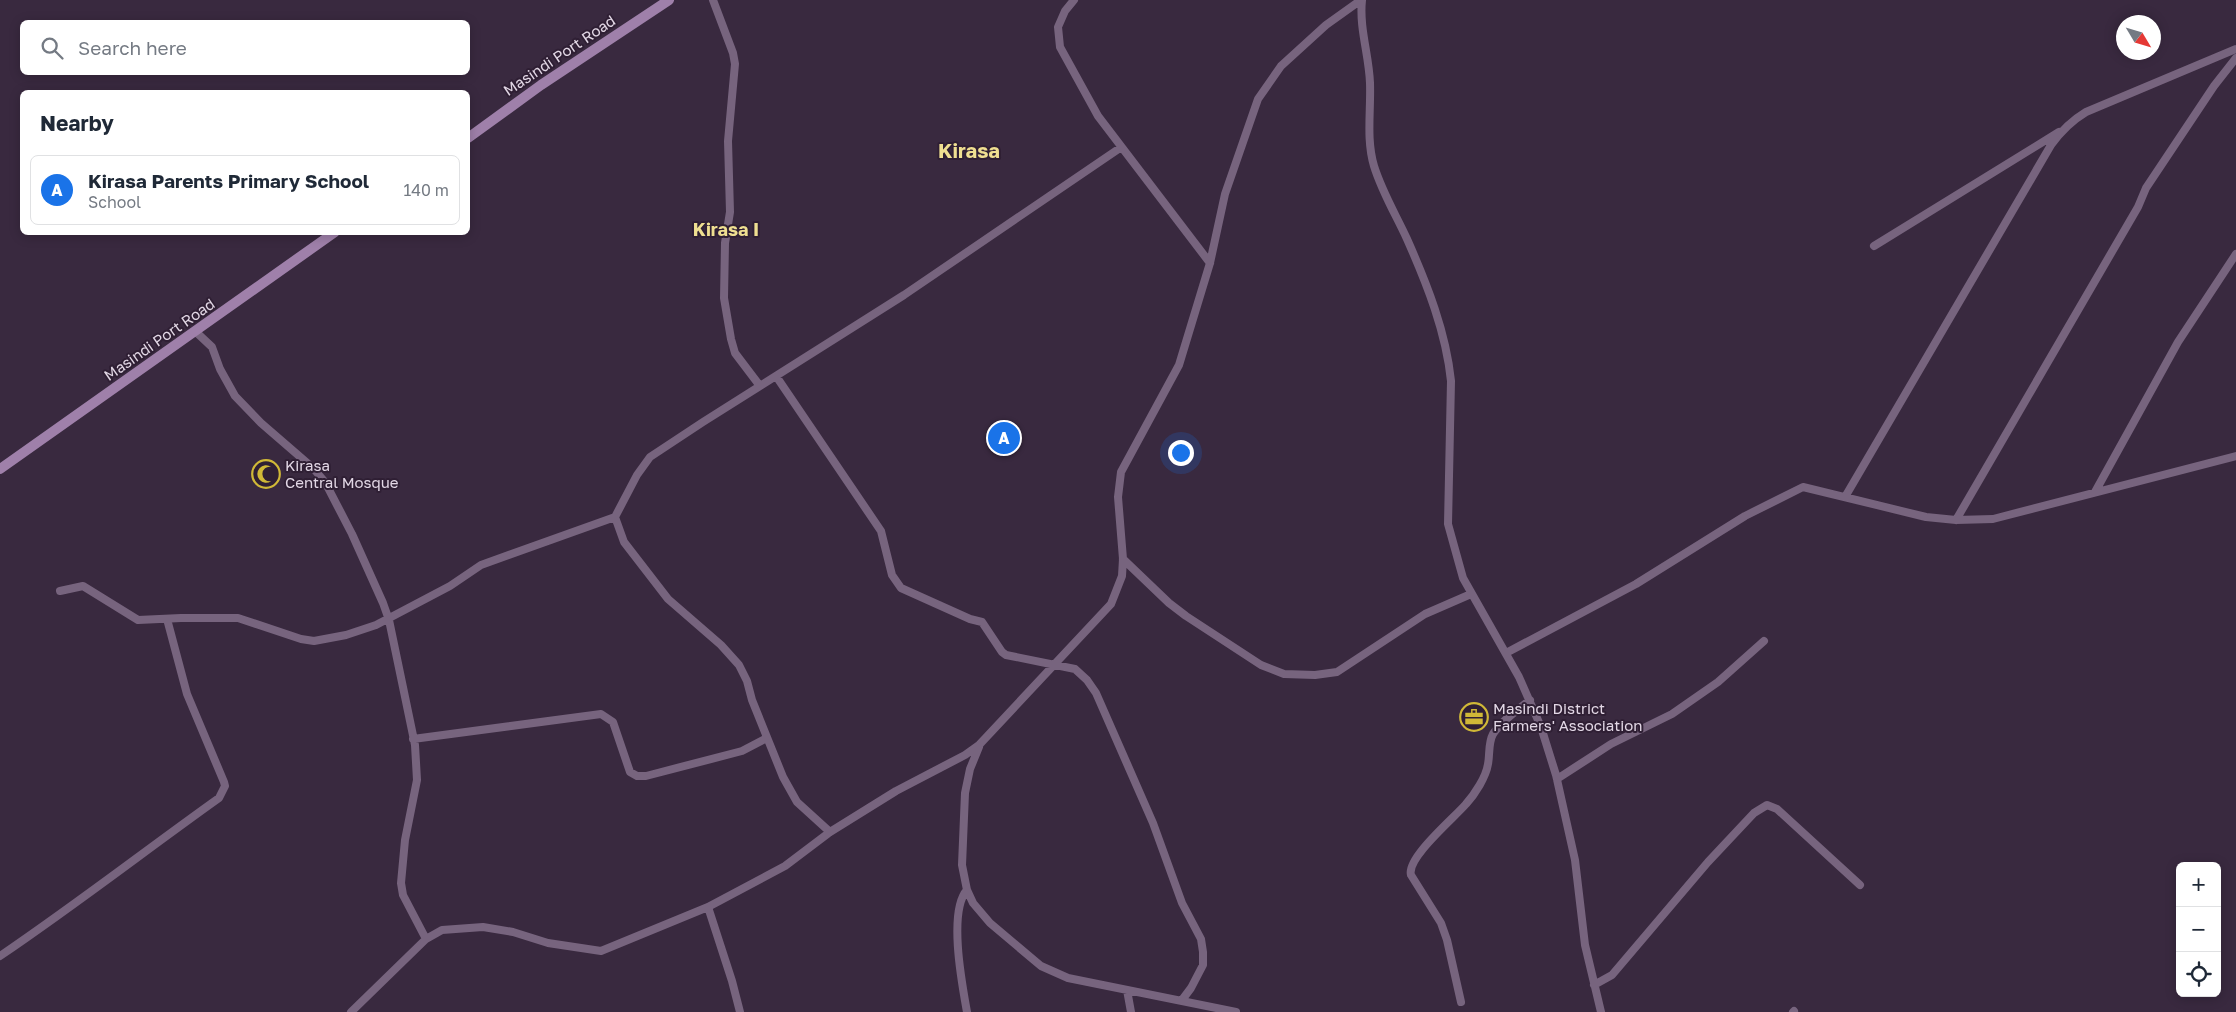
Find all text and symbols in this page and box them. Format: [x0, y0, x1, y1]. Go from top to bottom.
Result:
street label: Masindi Port Road [500, 11, 618, 99]
north arrow [2116, 15, 2161, 60]
search box [20, 20, 470, 75]
icon: search [38, 34, 66, 62]
text: Search here [78, 36, 187, 59]
text: Nearby [40, 110, 114, 136]
district label: Kirasa [938, 138, 1000, 162]
text: Kirasa Parents Primary School [88, 169, 369, 192]
text: A [51, 180, 63, 200]
text: 140 m [403, 180, 449, 200]
text: School [88, 192, 141, 212]
district label: Kirasa I [693, 218, 759, 240]
street label: Masindi Port Road [100, 294, 218, 384]
pin: A [988, 419, 1020, 457]
your location [1168, 440, 1194, 466]
place label: Kirasa Central Mosque [285, 456, 399, 491]
mosque icon: Kirasa Central Mosque [251, 459, 281, 489]
place label: Masindi District Farmers' Association [1493, 699, 1642, 734]
office icon: Masindi District Farmers' Association [1459, 702, 1489, 732]
map controls [2176, 862, 2221, 997]
button: + [2176, 862, 2221, 907]
button: − [2176, 907, 2221, 952]
button: locate [2176, 952, 2221, 997]

